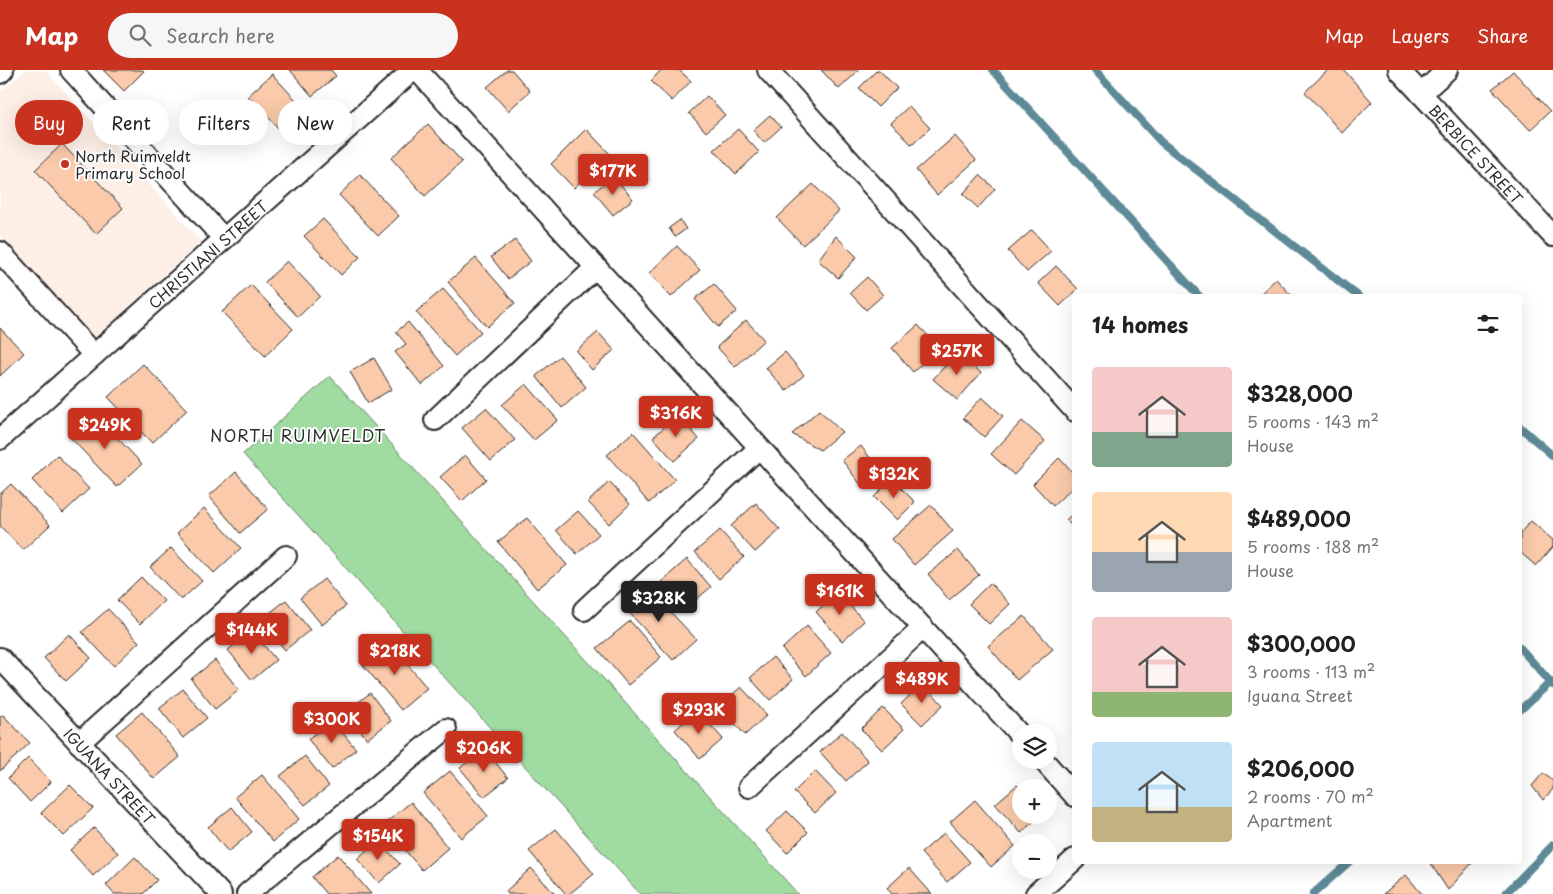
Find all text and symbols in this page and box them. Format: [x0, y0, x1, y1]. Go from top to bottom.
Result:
search box [108, 13, 458, 58]
text: Map [25, 17, 78, 53]
icon: search [126, 21, 154, 49]
text: Search here [166, 21, 275, 49]
text: Map [1325, 22, 1364, 49]
text: Layers [1392, 22, 1449, 49]
text: Share [1477, 22, 1528, 49]
street label: BERBICE STREET [1424, 98, 1529, 209]
chip: Buy [15, 100, 83, 145]
chip: Rent [93, 100, 169, 145]
chip: Filters [179, 100, 268, 145]
chip: New [278, 100, 352, 145]
place label: North Ruimveldt Primary School [75, 144, 191, 184]
pin: $177K [578, 154, 648, 196]
marker: North Ruimveldt Primary School [59, 158, 71, 170]
text: $177K [589, 158, 637, 182]
street label: CHRISTIANI STREET [143, 194, 273, 313]
text: 14 homes [1092, 308, 1188, 340]
icon: filters [1474, 310, 1502, 338]
pin: $257K [922, 334, 992, 376]
text: $257K [931, 338, 983, 362]
text: $328,000 [1247, 377, 1353, 409]
icon: home [1132, 387, 1192, 447]
pin: $316K [641, 396, 711, 438]
text: $316K [650, 400, 702, 424]
pin: $249K [70, 408, 140, 450]
text: 5 rooms · 143 m² [1247, 409, 1379, 433]
text: $249K [79, 412, 131, 436]
district label: NORTH RUIMVELDT [210, 423, 386, 447]
text: House [1247, 433, 1294, 457]
pin: $132K [859, 456, 929, 499]
text: $132K [869, 461, 919, 485]
text: $489,000 [1247, 502, 1351, 534]
icon: home [1132, 512, 1192, 572]
text: 5 rooms · 188 m² [1247, 534, 1379, 558]
text: House [1247, 558, 1294, 582]
pin: $161K [805, 574, 875, 616]
text: $161K [816, 578, 864, 602]
pin: $328K [624, 580, 694, 623]
text: $328K [632, 585, 686, 609]
pin: $144K [217, 612, 287, 655]
text: $144K [226, 617, 278, 641]
text: $300,000 [1247, 627, 1356, 659]
pin: $218K [360, 634, 430, 676]
icon: home [1132, 637, 1192, 697]
text: $218K [369, 638, 421, 662]
text: 3 rooms · 113 m² [1247, 659, 1375, 683]
pin: $489K [887, 662, 957, 704]
text: $489K [896, 666, 948, 690]
text: Iguana Street [1247, 683, 1353, 707]
pin: $293K [664, 692, 734, 735]
text: $293K [673, 697, 725, 721]
pin: $300K [297, 702, 367, 744]
text: $300K [304, 706, 360, 730]
street label: IGUANA STREET [59, 722, 162, 830]
map controls [1012, 724, 1057, 879]
button: layers [1012, 724, 1057, 769]
pin: $206K [449, 730, 519, 773]
text: $206K [456, 735, 512, 759]
text: $206,000 [1247, 752, 1355, 784]
icon: home [1132, 762, 1192, 822]
button: + [1012, 779, 1057, 824]
text: 2 rooms · 70 m² [1247, 784, 1374, 808]
text: Apartment [1247, 808, 1332, 832]
pin: $154K [343, 818, 413, 861]
text: $154K [353, 823, 403, 847]
button: − [1012, 834, 1057, 879]

